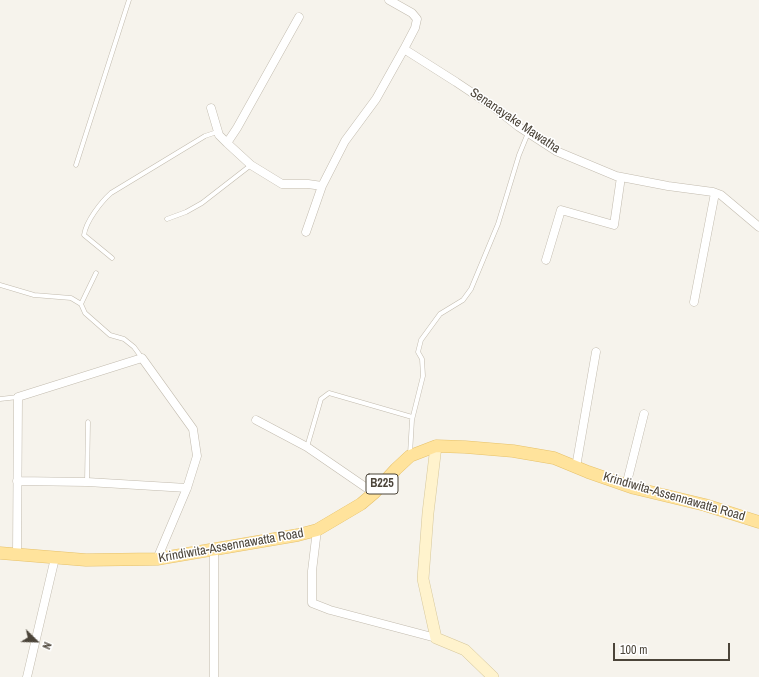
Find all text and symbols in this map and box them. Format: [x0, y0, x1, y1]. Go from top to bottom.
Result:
street label: Senanayake Mawatha [467, 85, 563, 157]
street label: Krindiwita-Assennawatta Road [601, 469, 747, 525]
road number: B225 [366, 474, 398, 494]
street label: Krindiwita-Assennawatta Road [157, 526, 305, 566]
north arrow [16, 621, 56, 661]
scale bar [615, 635, 732, 661]
text: N [39, 640, 55, 651]
text: 100 m [620, 642, 647, 658]

